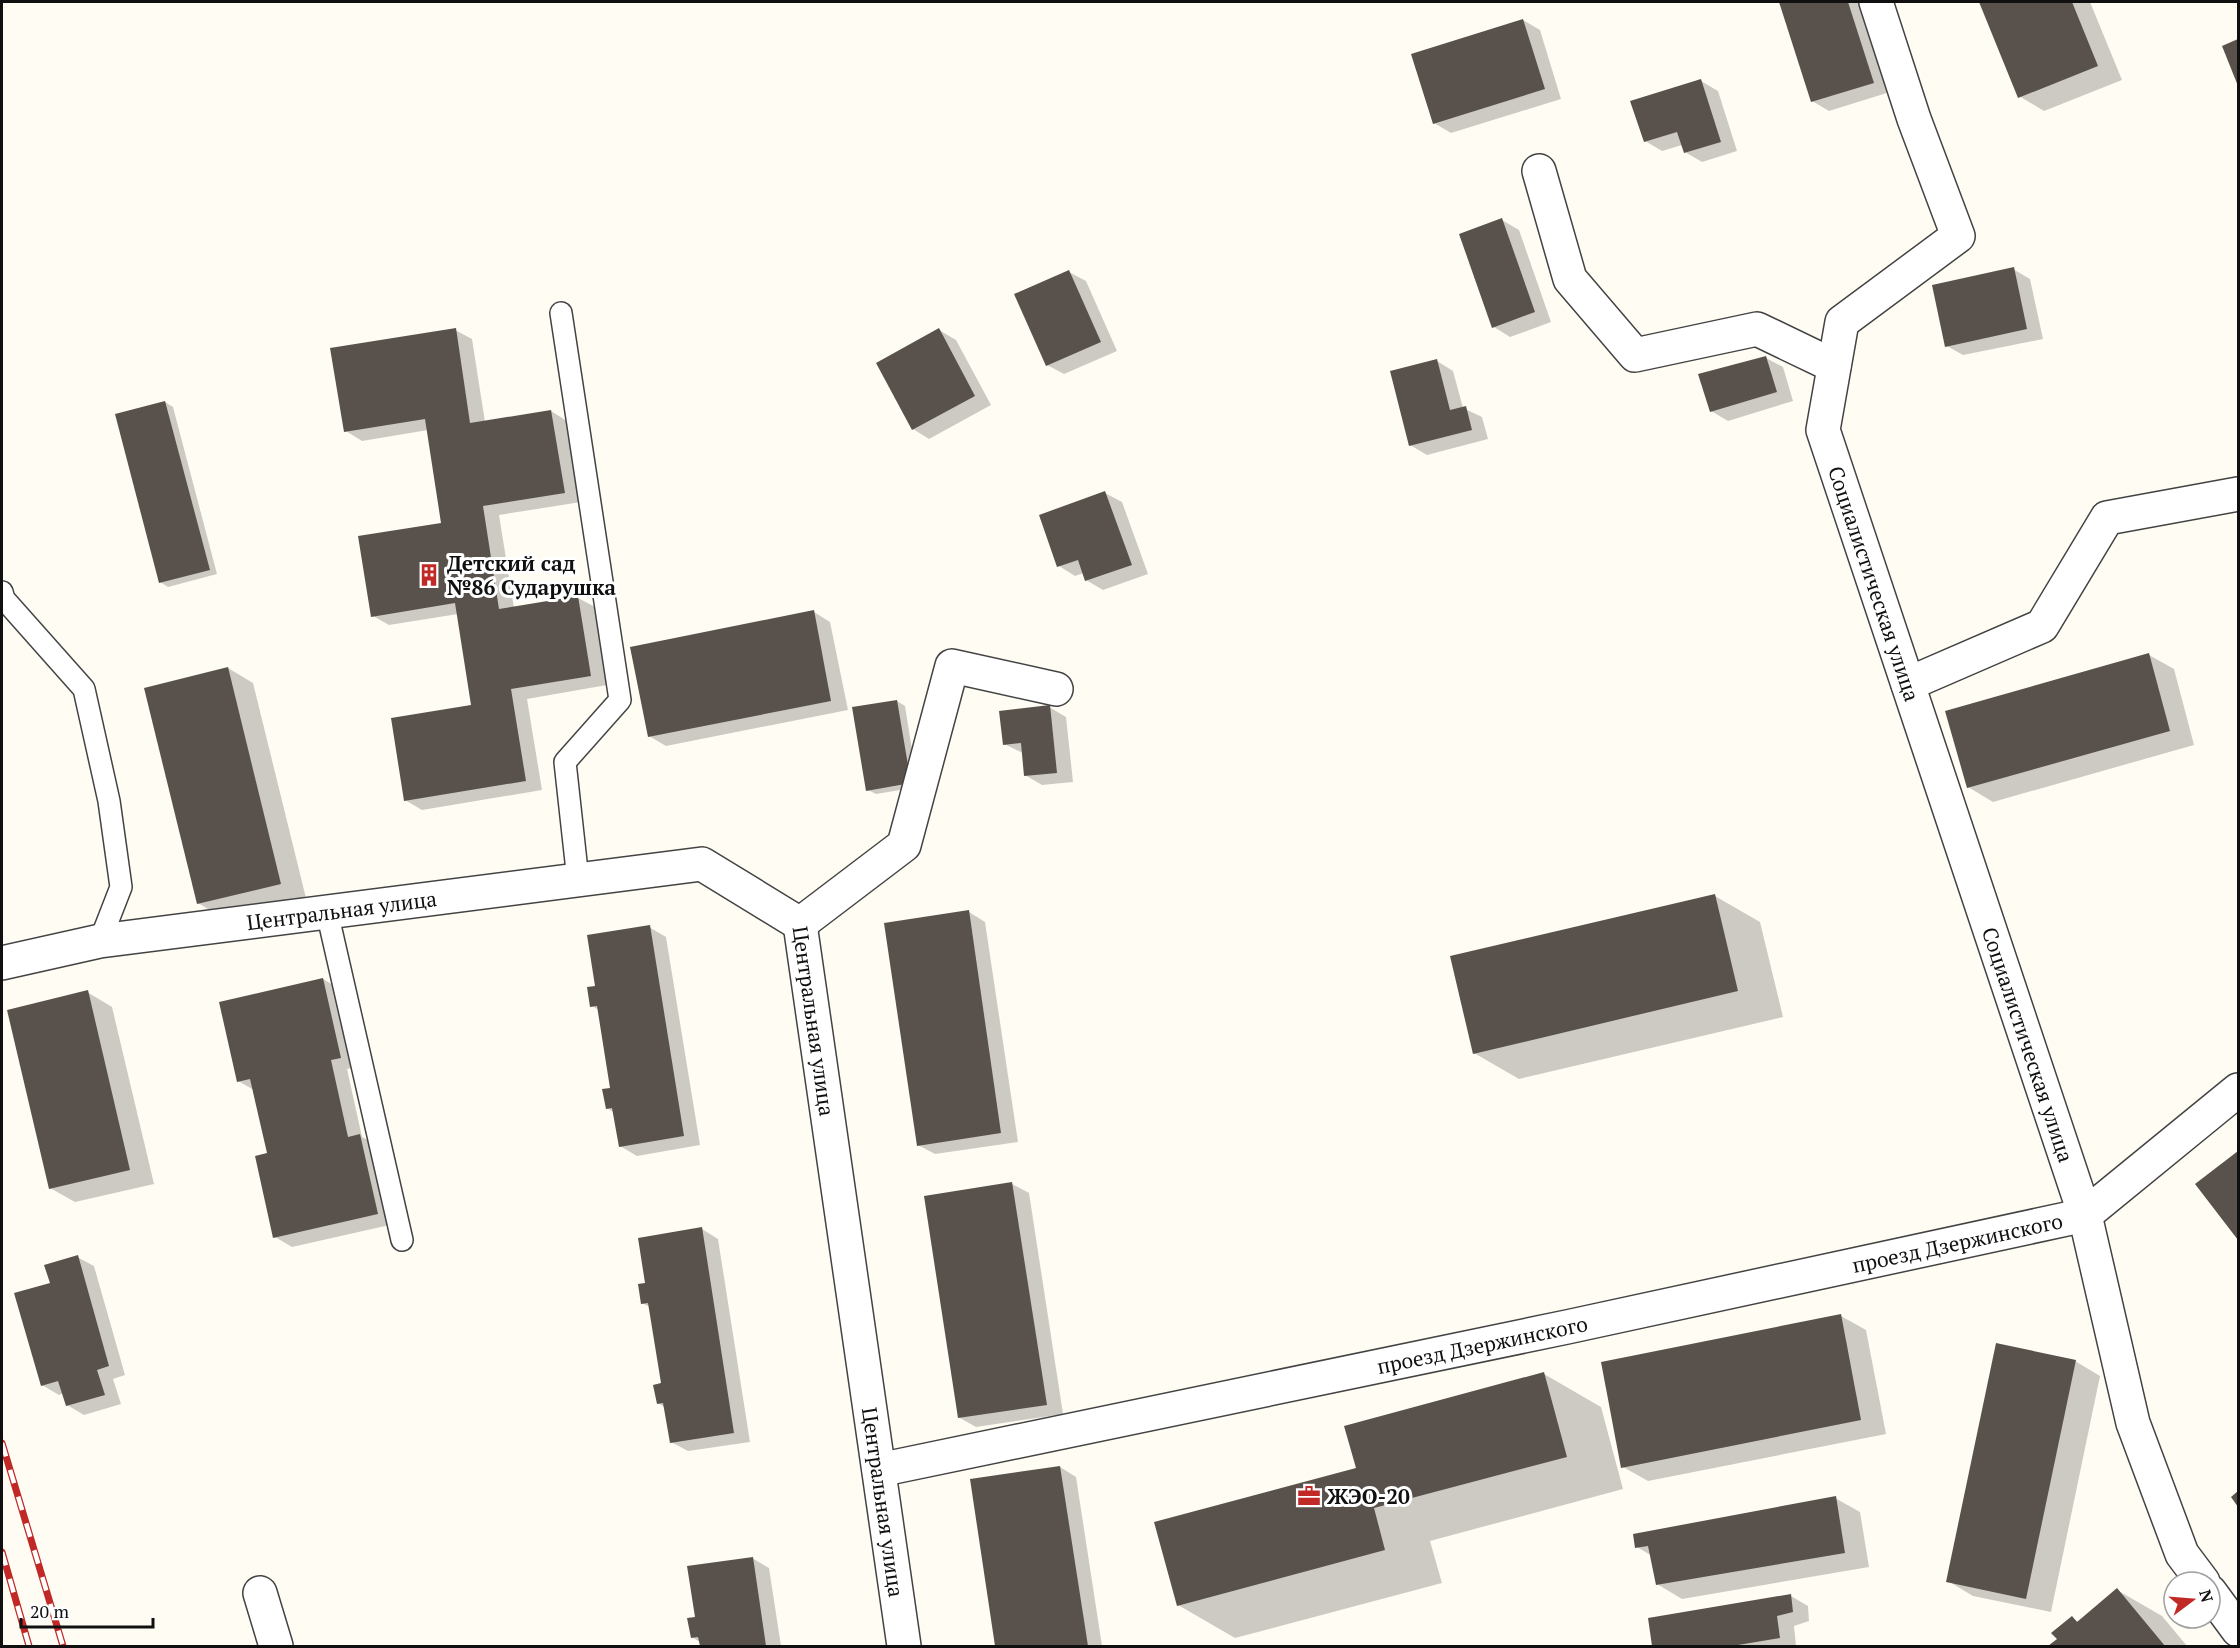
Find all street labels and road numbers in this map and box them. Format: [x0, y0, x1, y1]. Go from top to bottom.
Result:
street label: Социалистическая улица [1822, 462, 1927, 705]
street label: Центральная улица [245, 884, 439, 936]
street label: Социалистическая улица [1976, 923, 2081, 1166]
street label: Центральная улица [786, 924, 842, 1118]
street label: проезд Дзержинского [1849, 1206, 2065, 1279]
street label: проезд Дзержинского [1374, 1309, 1590, 1380]
street label: Центральная улица [856, 1405, 911, 1599]

